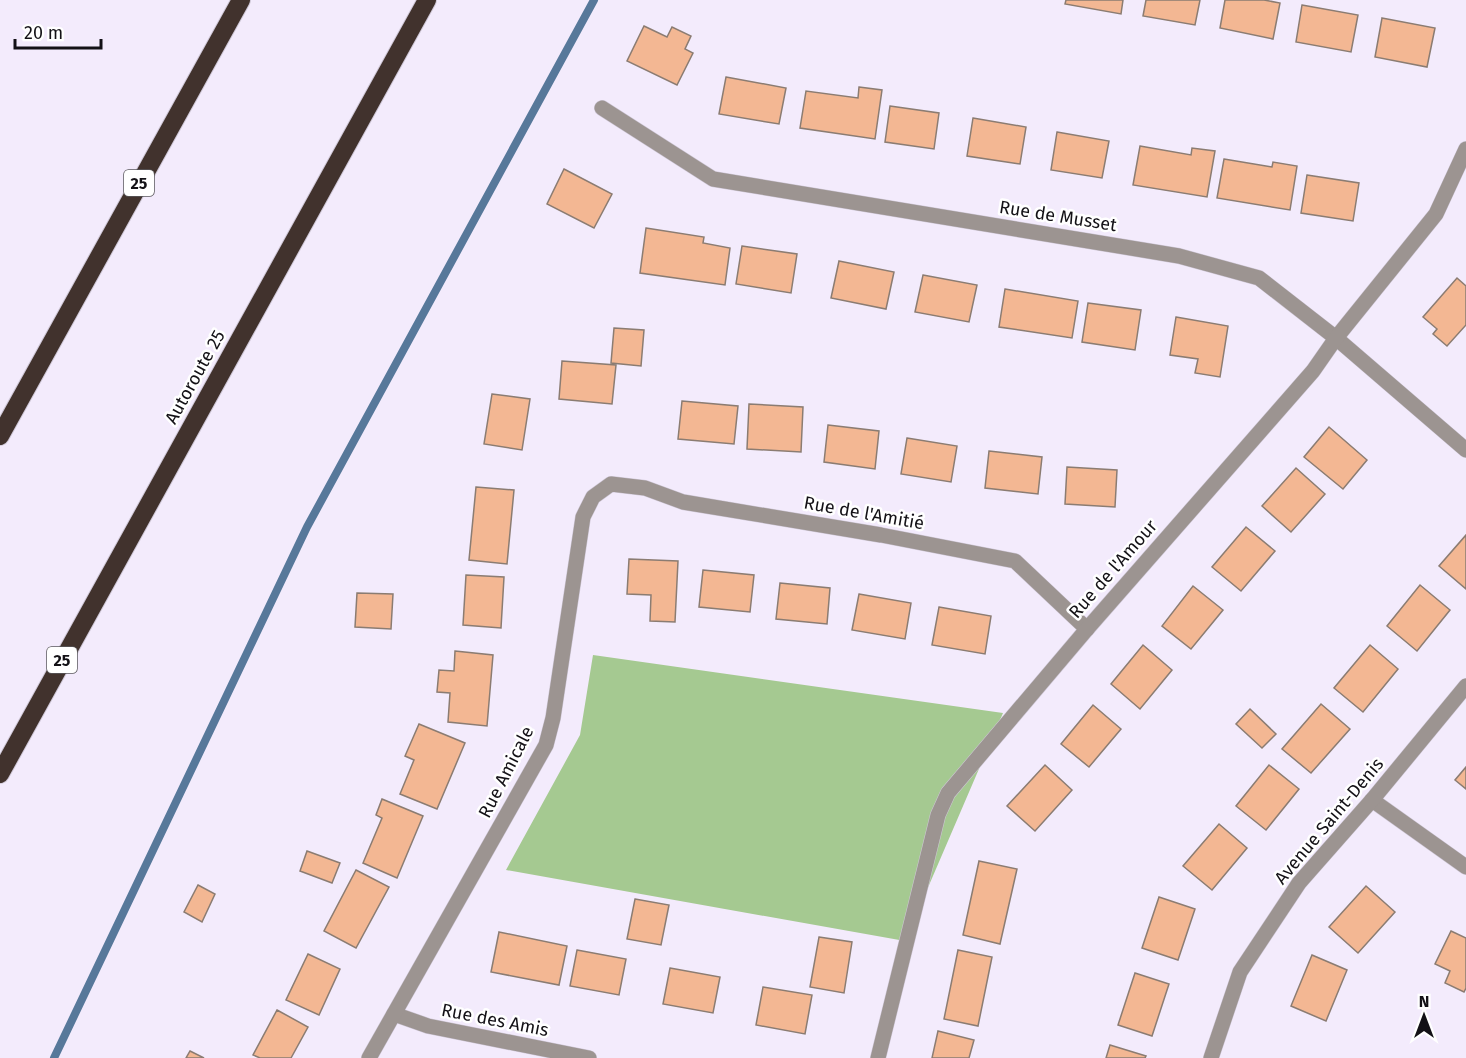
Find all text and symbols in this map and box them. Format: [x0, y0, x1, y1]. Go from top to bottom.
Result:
scale bar [15, 12, 100, 50]
text: 20 m [24, 22, 63, 44]
road number: 25 [124, 170, 154, 196]
street label: Rue de Musset [998, 196, 1119, 236]
street label: Autoroute 25 [160, 326, 230, 428]
street label: Rue de l'Amitié [802, 492, 926, 534]
street label: Rue de l'Amour [1064, 515, 1162, 623]
road number: 25 [47, 647, 77, 673]
street label: Rue Amicale [474, 723, 538, 821]
street label: Avenue Saint-Denis [1270, 753, 1388, 889]
north arrow [1394, 986, 1454, 1046]
text: N [1419, 992, 1429, 1011]
street label: Rue des Amis [439, 999, 551, 1041]

